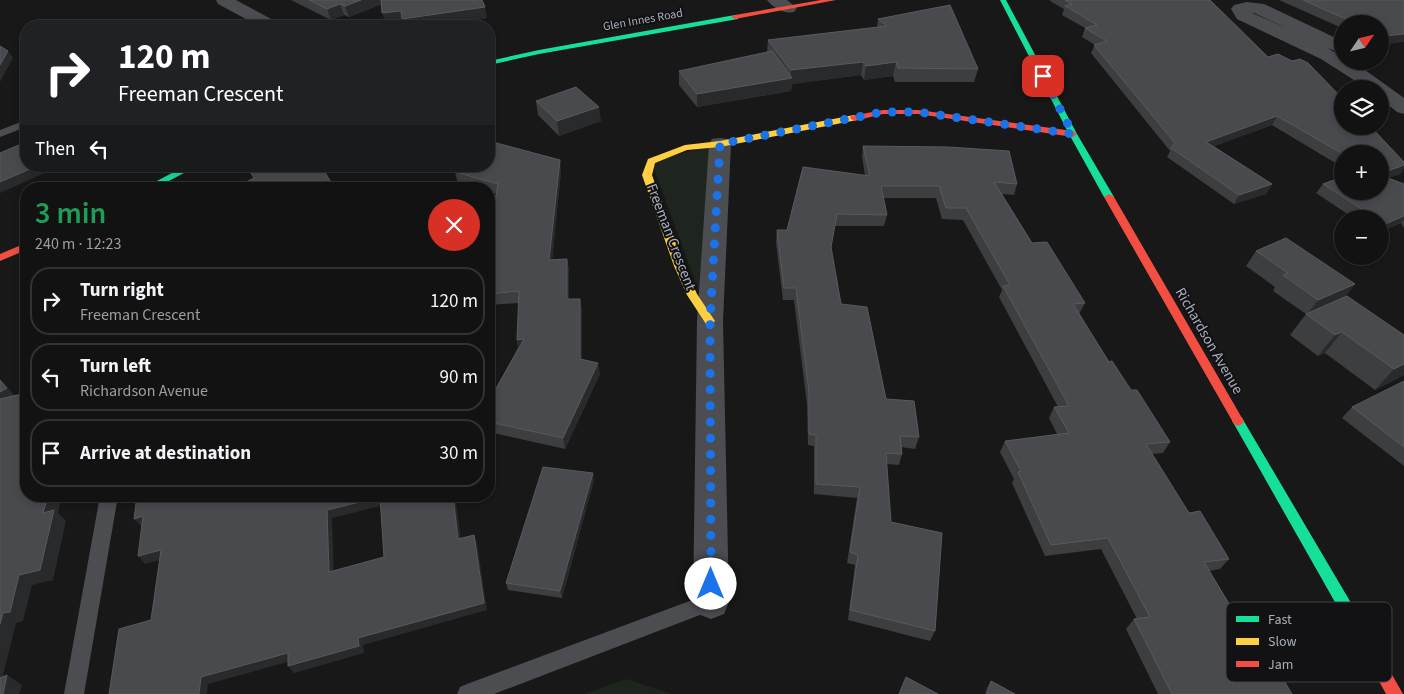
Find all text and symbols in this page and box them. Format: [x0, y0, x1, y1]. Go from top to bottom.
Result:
street label: Glen Innes Road [602, 5, 684, 35]
north arrow [1334, 15, 1389, 70]
map controls [1334, 15, 1389, 265]
text: 120 m [118, 32, 210, 82]
icon: right [35, 40, 100, 105]
pin [1022, 55, 1064, 97]
icon: arrive [1029, 62, 1057, 90]
text: Freeman Crescent [118, 78, 283, 110]
button: layers [1334, 80, 1389, 135]
icon: left [85, 135, 113, 163]
text: Then [35, 136, 75, 163]
button: + [1334, 145, 1389, 200]
street label: Freeman Crescent [641, 181, 701, 293]
text: 3 min [35, 192, 106, 235]
button: close [428, 199, 480, 251]
button: − [1334, 210, 1389, 265]
text: 240 m · 12:23 [35, 233, 122, 255]
text: Turn right [80, 277, 164, 304]
street label: Richardson Avenue [1170, 284, 1248, 398]
icon: right [37, 287, 65, 315]
text: 120 m [430, 288, 478, 315]
text: Freeman Crescent [80, 304, 200, 326]
text: Turn left [80, 353, 151, 380]
icon: left [37, 363, 65, 391]
text: 90 m [440, 364, 478, 391]
text: Richardson Avenue [80, 380, 208, 402]
icon: arrive [37, 439, 65, 467]
text: Arrive at destination [80, 440, 251, 467]
text: 30 m [440, 440, 478, 467]
position arrow [684, 557, 736, 609]
legend [1226, 602, 1392, 682]
text: Fast [1268, 610, 1292, 630]
text: Slow [1268, 632, 1297, 652]
text: Jam [1268, 655, 1293, 675]

